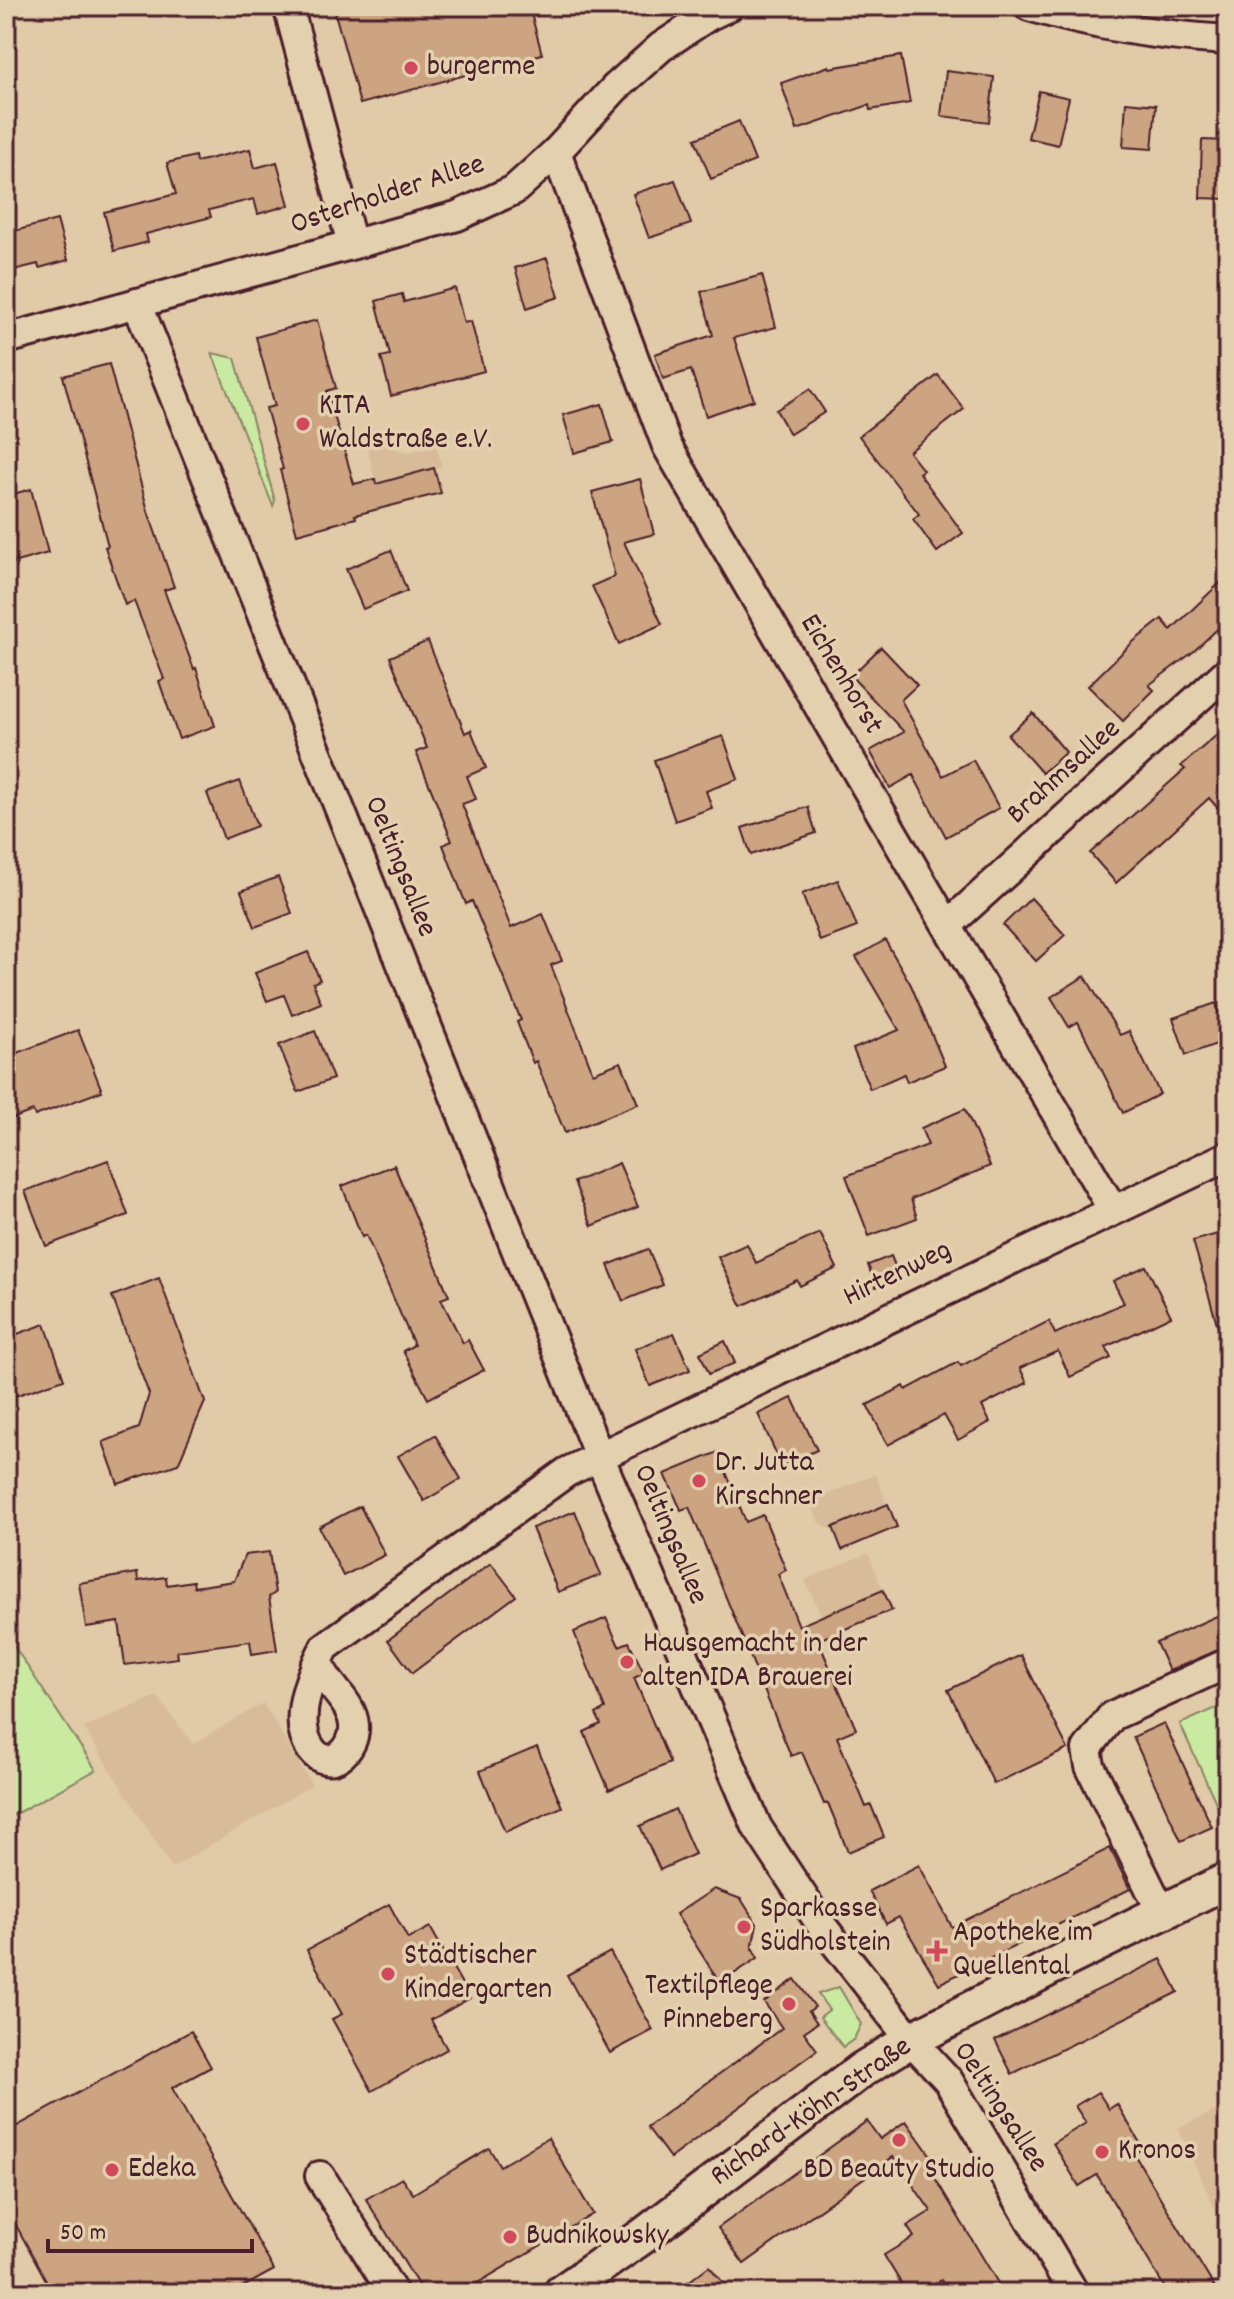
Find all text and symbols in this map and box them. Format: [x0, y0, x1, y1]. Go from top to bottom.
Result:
place label: burgerme [427, 47, 535, 90]
marker: burgerme [402, 59, 420, 77]
street label: Osterholder Allee [285, 144, 491, 248]
place label: KITA Waldstraße e.V. [319, 386, 492, 463]
marker: KITA Waldstraße e.V. [294, 415, 312, 433]
street label: Eichenhorst [787, 607, 893, 743]
street label: Brahmsallee [998, 710, 1132, 836]
street label: Oeltingsallee [351, 790, 447, 944]
street label: Hirtenweg [837, 1230, 959, 1320]
place label: Dr. Jutta Kirschner [715, 1443, 822, 1520]
street label: Oeltingsallee [620, 1458, 718, 1612]
marker: Dr. Jutta Kirschner [690, 1472, 708, 1490]
place label: Hausgemacht in der alten IDA Brauerei [643, 1624, 867, 1701]
marker: Hausgemacht in der alten IDA Brauerei [618, 1653, 636, 1671]
place label: Sparkasse Südholstein [760, 1889, 891, 1966]
place label: Apotheke im Quellental [953, 1913, 1093, 1990]
marker: Sparkasse Südholstein [735, 1918, 753, 1936]
place label: Städtischer Kindergarten [404, 1936, 552, 2013]
marker: Apotheke im Quellental [928, 1942, 946, 1960]
marker: Städtischer Kindergarten [379, 1965, 397, 1983]
place label: Textilpflege Pinneberg [645, 1966, 773, 2043]
marker: Textilpflege Pinneberg [780, 1995, 798, 2013]
street label: Richard-Köhn-Straße [702, 2027, 922, 2199]
street label: Oeltingsallee [941, 2034, 1057, 2182]
marker: BD Beauty Studio [890, 2131, 908, 2149]
place label: Kronos [1118, 2131, 1196, 2174]
marker: Kronos [1093, 2143, 1111, 2161]
place label: Edeka [128, 2149, 196, 2192]
place label: BD Beauty Studio [803, 2150, 995, 2193]
marker: Edeka [103, 2161, 121, 2179]
scale bar [48, 2203, 252, 2253]
place label: Budnikowsky [526, 2216, 669, 2259]
text: 50 m [60, 2217, 106, 2251]
marker: Budnikowsky [501, 2228, 519, 2246]

